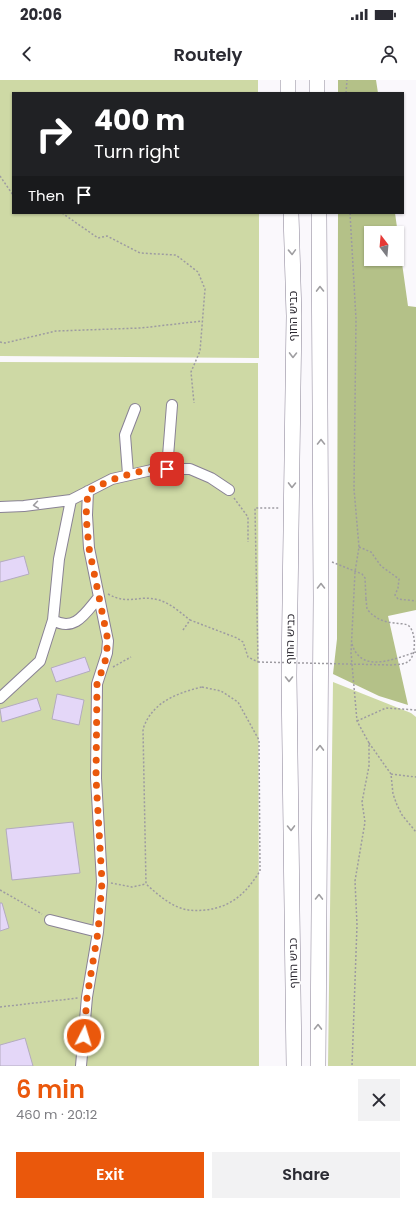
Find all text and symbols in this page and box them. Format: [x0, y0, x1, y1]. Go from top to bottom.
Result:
text: 20:06 [20, 4, 62, 25]
text: Routely [174, 42, 242, 67]
icon: back [16, 43, 38, 65]
icon: person [378, 43, 400, 65]
text: 400 m [94, 101, 185, 140]
icon: right [28, 108, 80, 160]
text: Turn right [94, 139, 180, 164]
icon: arrive [73, 184, 95, 206]
text: Then [28, 185, 65, 206]
north arrow [364, 226, 404, 266]
map controls [364, 226, 404, 266]
one-way arrow [288, 249, 296, 255]
one-way arrow [316, 286, 324, 292]
street label: כביש החוף [285, 290, 301, 341]
one-way arrow [289, 352, 297, 358]
one-way arrow [317, 439, 325, 445]
pin [150, 452, 184, 486]
icon: arrive [156, 458, 178, 480]
one-way arrow [288, 482, 296, 488]
one-way arrow [33, 500, 39, 509]
one-way arrow [317, 583, 325, 589]
street label: כביש החוף [282, 613, 298, 664]
one-way arrow [285, 676, 293, 682]
one-way arrow [316, 745, 324, 751]
one-way arrow [287, 825, 295, 831]
one-way arrow [315, 894, 323, 900]
street label: כביש החוף [285, 937, 301, 988]
position arrow [63, 1015, 105, 1057]
one-way arrow [314, 1024, 322, 1030]
text: 6 min [16, 1073, 85, 1106]
button: close [358, 1079, 400, 1121]
text: 460 m · 20:12 [16, 1105, 97, 1124]
button: Exit [16, 1152, 204, 1198]
button: Share [212, 1152, 400, 1198]

